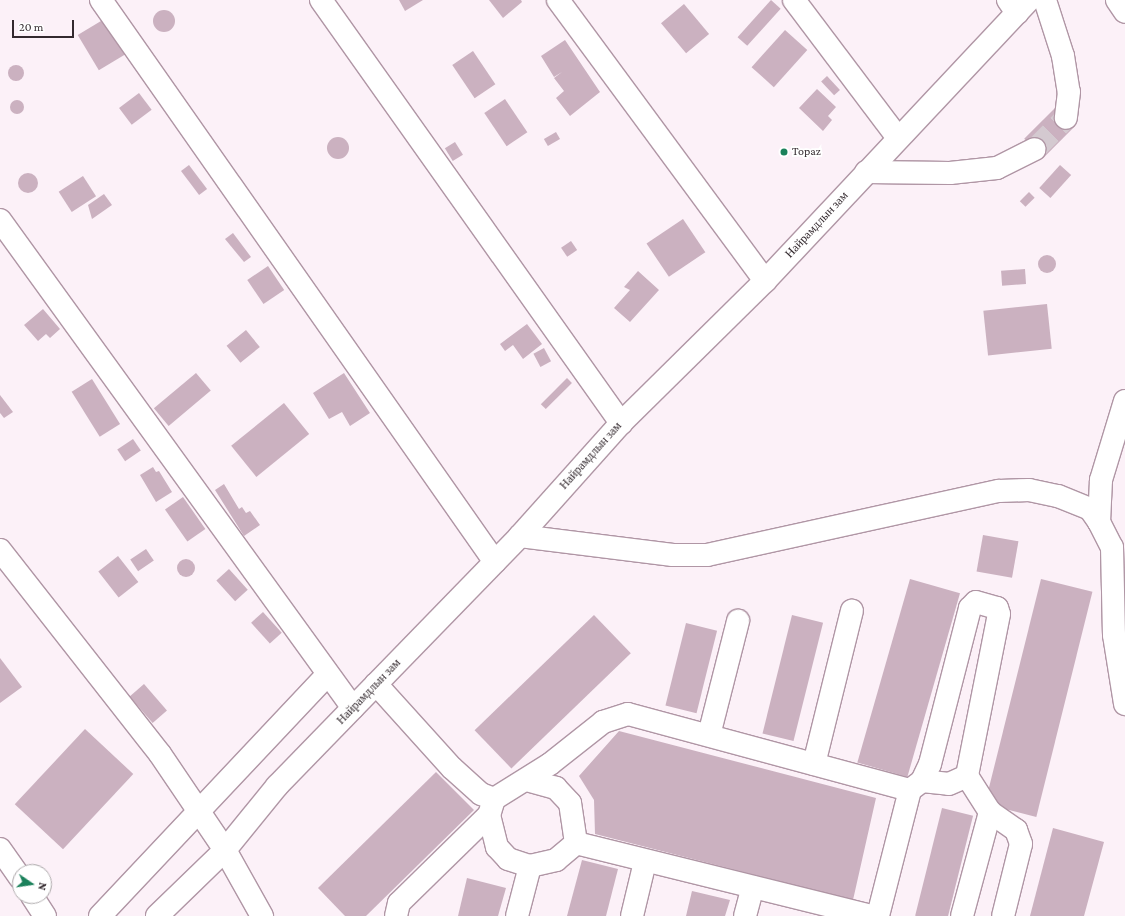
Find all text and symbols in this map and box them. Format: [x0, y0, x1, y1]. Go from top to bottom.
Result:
scale bar [14, 12, 76, 38]
text: 20 m [19, 20, 43, 34]
place label: Topaz [792, 145, 821, 159]
marker: Topaz [779, 147, 789, 157]
street label: Найрамдлын зам [782, 189, 852, 261]
street label: Найрамдлын зам [557, 419, 625, 493]
street label: Найрамдлын зам [334, 656, 404, 728]
north arrow [12, 864, 52, 904]
text: N [36, 881, 49, 891]

